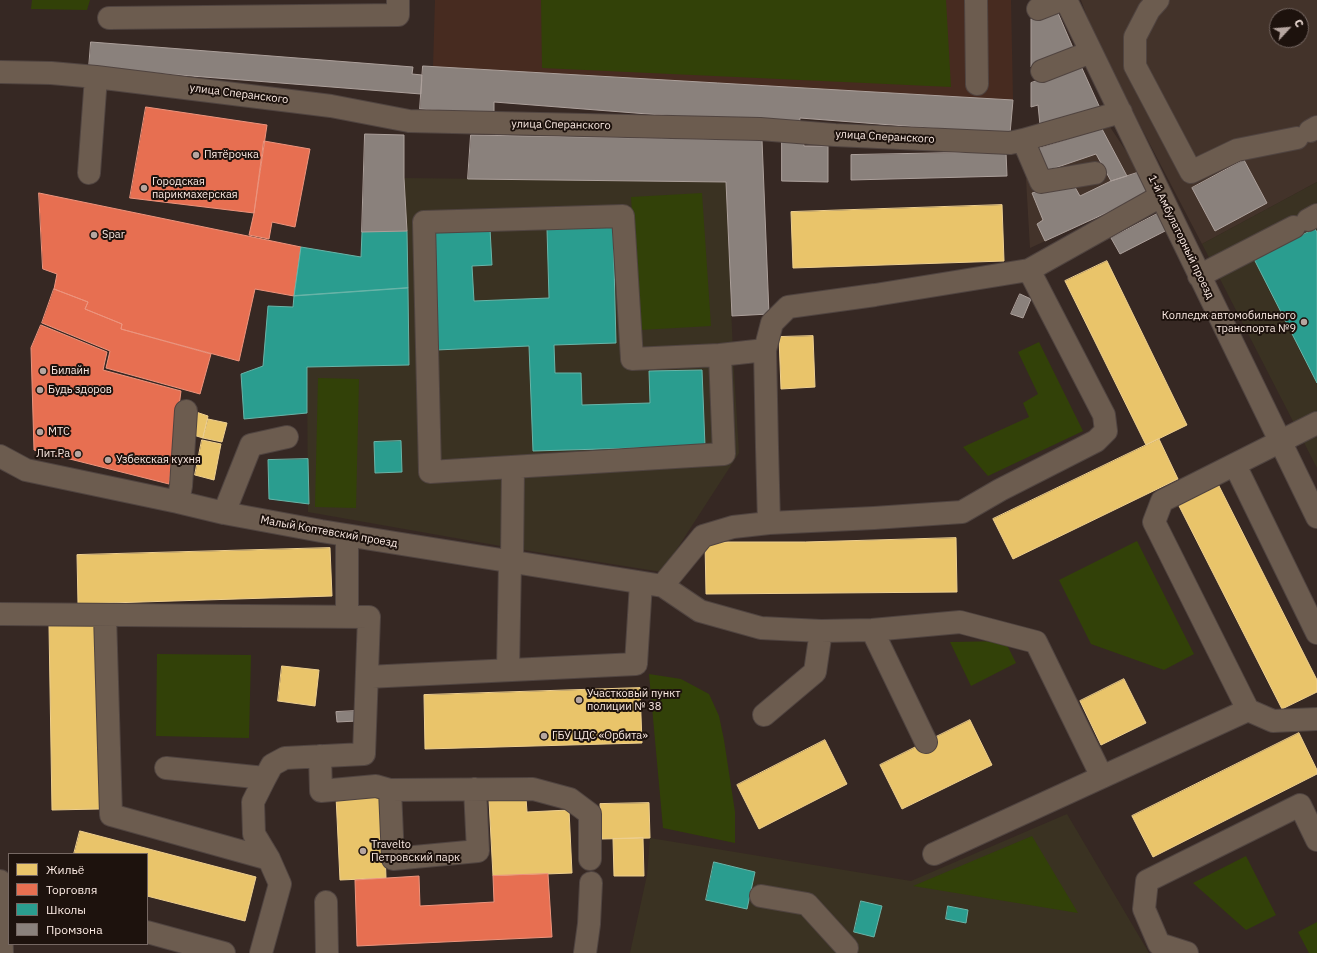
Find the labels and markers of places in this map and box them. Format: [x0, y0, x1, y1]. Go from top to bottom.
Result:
place label: Пятёрочка [204, 148, 259, 162]
marker: Пятёрочка [191, 150, 201, 160]
place label: Городская парикмахерская [152, 175, 238, 201]
marker: Городская парикмахерская [139, 183, 149, 193]
place label: Spar [102, 228, 125, 242]
marker: Spar [89, 230, 99, 240]
place label: Колледж автомобильного транспорта №9 [1162, 309, 1296, 335]
marker: Колледж автомобильного транспорта №9 [1299, 317, 1309, 327]
place label: Билайн [51, 364, 89, 378]
marker: Билайн [38, 366, 48, 376]
place label: Будь здоров [48, 383, 112, 397]
marker: Будь здоров [35, 385, 45, 395]
place label: МТС [48, 425, 70, 439]
marker: МТС [35, 427, 45, 437]
place label: Лит.Ра [36, 447, 70, 461]
marker: Лит.Ра [73, 449, 83, 459]
place label: Узбекская кухня [116, 453, 201, 467]
marker: Узбекская кухня [103, 455, 113, 465]
place label: Участковый пункт полиции № 38 [587, 687, 680, 713]
marker: Участковый пункт полиции № 38 [574, 695, 584, 705]
place label: ГБУ ЦДС «Орбита» [552, 729, 648, 743]
marker: ГБУ ЦДС «Орбита» [539, 731, 549, 741]
place label: Travelto Петровский парк [371, 838, 460, 864]
marker: Travelto Петровский парк [358, 846, 368, 856]

